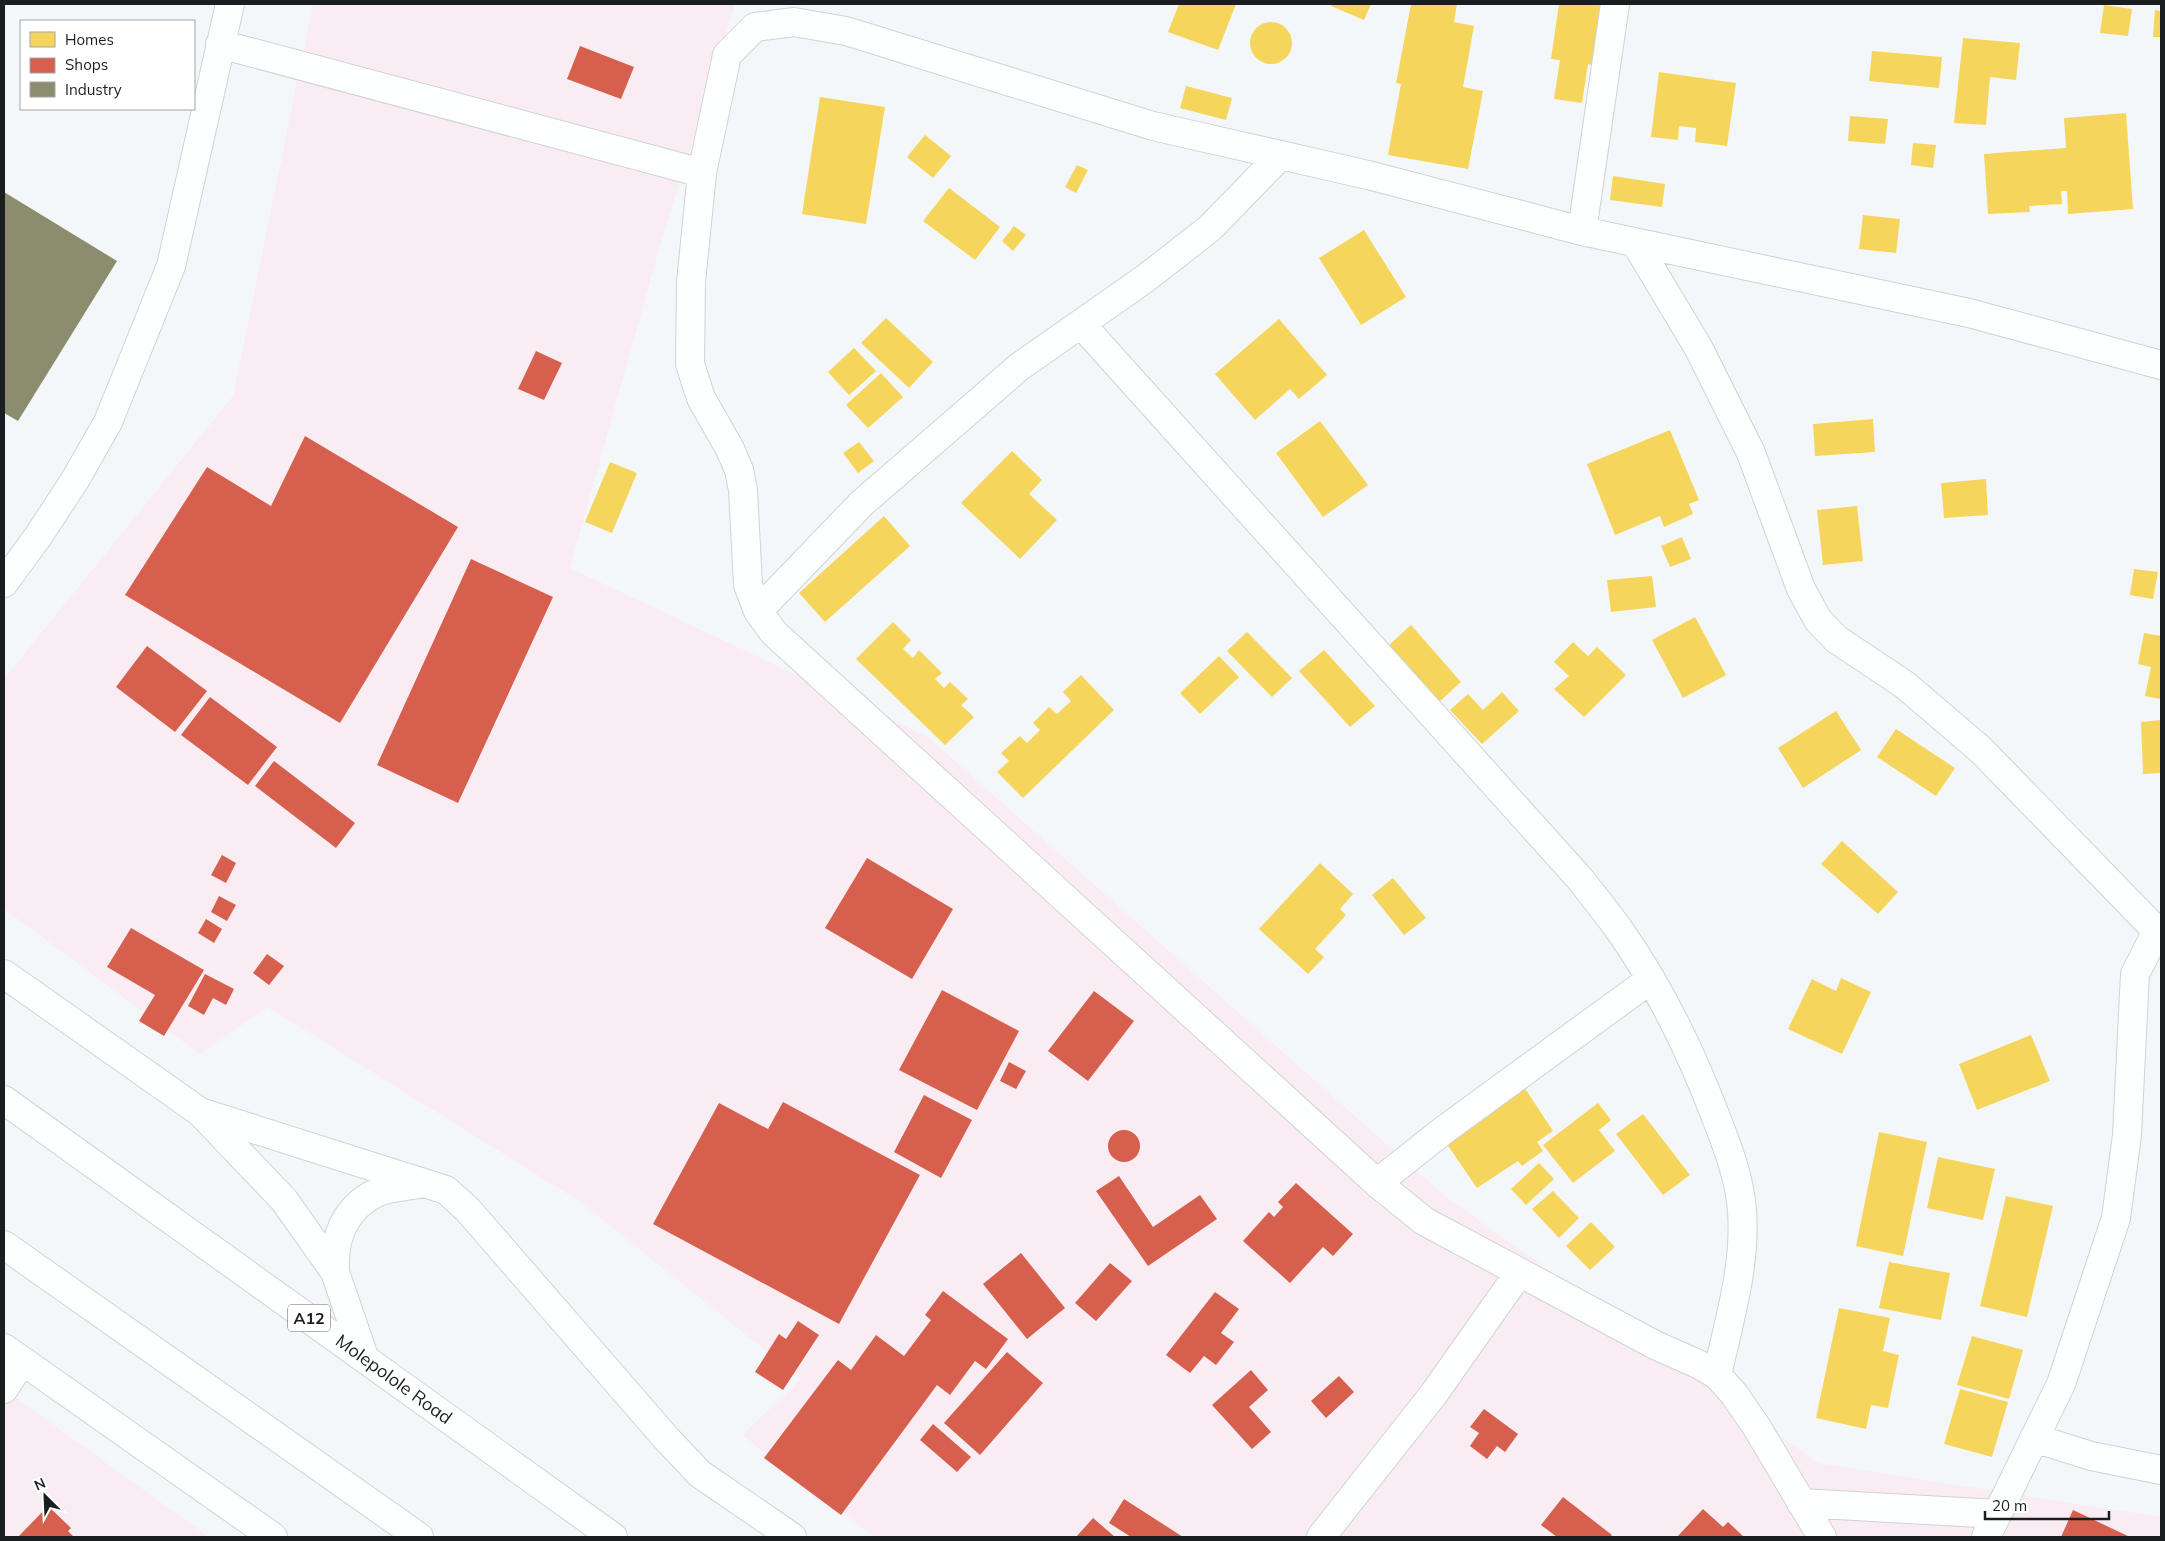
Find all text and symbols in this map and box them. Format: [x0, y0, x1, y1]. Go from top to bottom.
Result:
legend [20, 20, 195, 110]
text: Homes [65, 30, 114, 49]
text: Shops [65, 55, 108, 74]
text: Industry [65, 80, 122, 99]
road number: A12 [288, 1305, 330, 1332]
street label: Molepolole Road [331, 1329, 457, 1429]
north arrow [20, 1471, 70, 1521]
text: N [31, 1474, 48, 1494]
scale bar [1985, 1488, 2109, 1520]
text: 20 m [1992, 1496, 2027, 1515]

